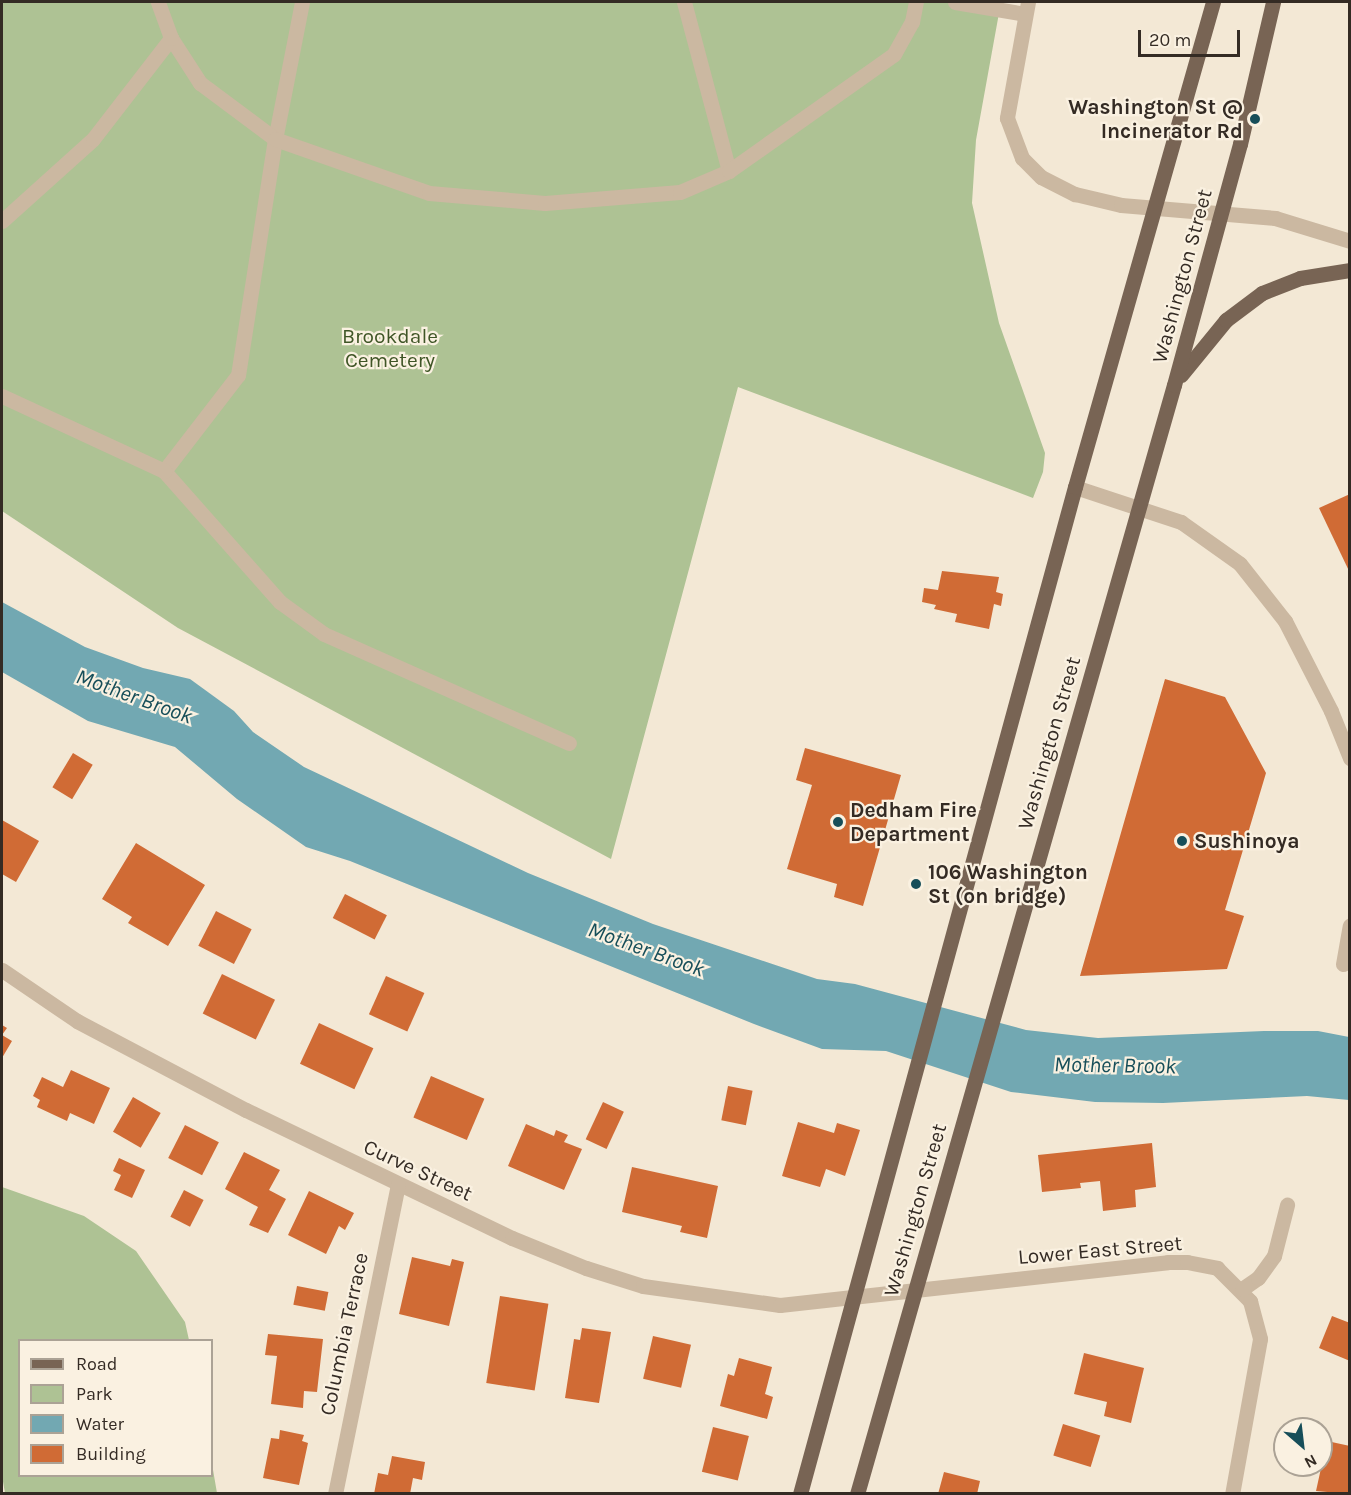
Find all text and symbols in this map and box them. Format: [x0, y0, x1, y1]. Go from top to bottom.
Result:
scale bar [1141, 18, 1243, 56]
text: 20 m [1149, 29, 1191, 51]
place label: Washington St @ Incinerator Rd [1068, 94, 1243, 144]
marker: Washington St @ Incinerator Rd [1248, 112, 1262, 126]
street label: Washington Street [1147, 186, 1217, 366]
park label: Brookdale Cemetery [342, 323, 438, 373]
street label: Washington Street [1012, 654, 1086, 832]
water label: Mother Brook [72, 664, 196, 730]
place label: Dedham Fire Department [850, 797, 977, 847]
marker: Dedham Fire Department [831, 815, 845, 829]
place label: Sushinoya [1194, 828, 1299, 854]
marker: Sushinoya [1175, 834, 1189, 848]
place label: 106 Washington St (on bridge) [928, 859, 1088, 909]
marker: 106 Washington St (on bridge) [909, 877, 923, 891]
water label: Mother Brook [584, 917, 708, 983]
water label: Mother Brook [1054, 1052, 1176, 1080]
street label: Washington Street [878, 1121, 952, 1299]
street label: Curve Street [360, 1134, 476, 1206]
street label: Lower East Street [1017, 1230, 1183, 1270]
street label: Columbia Terrace [314, 1250, 374, 1418]
legend [18, 1339, 213, 1477]
text: Road [76, 1353, 117, 1375]
text: Park [76, 1383, 113, 1405]
text: Water [76, 1413, 124, 1435]
north arrow [1273, 1417, 1333, 1477]
text: Building [76, 1443, 146, 1465]
text: N [1301, 1450, 1320, 1473]

